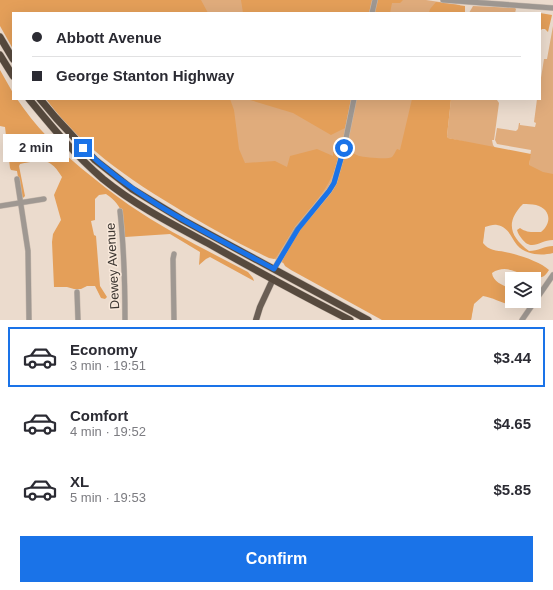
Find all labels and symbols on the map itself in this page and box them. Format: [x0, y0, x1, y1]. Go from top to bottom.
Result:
callout: 2 min [3, 134, 69, 162]
route end [74, 139, 92, 157]
route start [335, 139, 353, 157]
street label: Dewey Avenue [103, 222, 122, 310]

